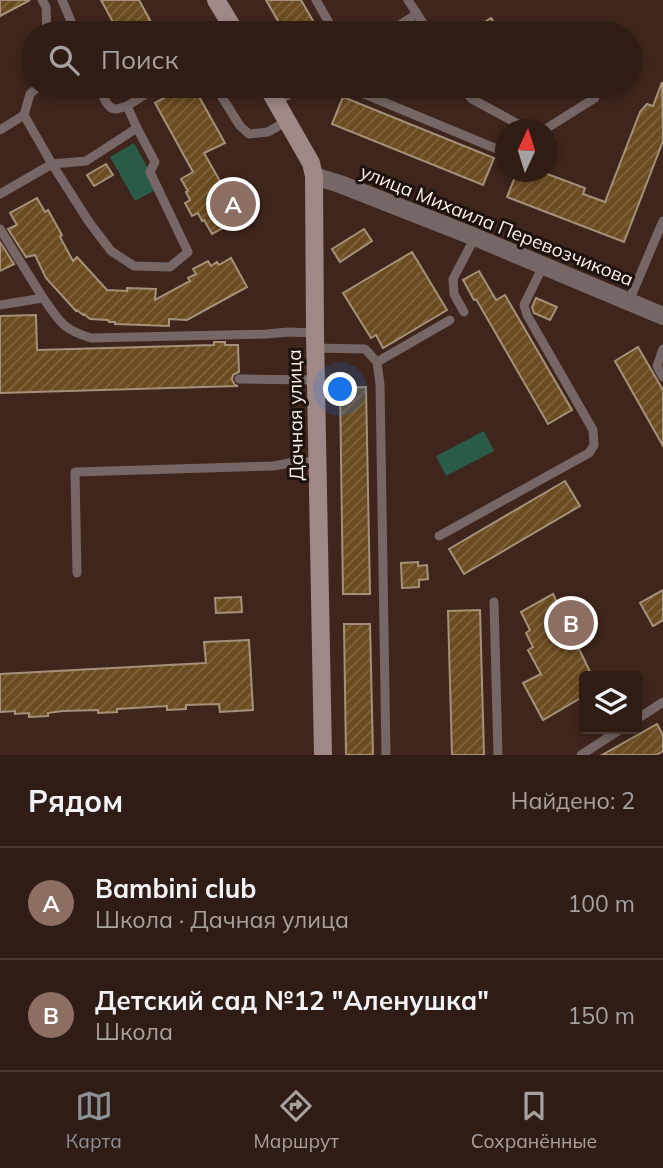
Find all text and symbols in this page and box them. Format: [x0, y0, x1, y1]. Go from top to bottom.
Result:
search box [21, 21, 642, 98]
icon: search [45, 41, 83, 79]
text: Поиск [101, 43, 179, 76]
north arrow [495, 119, 558, 182]
street label: улица Михаила Перевозчикова [357, 159, 637, 291]
pin: A [210, 178, 256, 230]
street label: Дачная улица [282, 349, 308, 481]
your location [323, 372, 357, 406]
pin: B [548, 597, 594, 649]
map controls [579, 671, 642, 734]
button: layers [579, 671, 642, 734]
text: Рядом [28, 782, 123, 820]
text: Найдено: 2 [511, 786, 635, 815]
text: Bambini club [95, 872, 256, 905]
text: A [42, 889, 60, 918]
text: 100 m [567, 889, 635, 918]
text: Школа · Дачная улица [95, 905, 349, 934]
text: Детский сад №12 "Аленушка" [95, 984, 489, 1017]
text: B [43, 1001, 59, 1030]
text: 150 m [567, 1001, 635, 1030]
text: Школа [95, 1017, 173, 1046]
tab: Карта [66, 1087, 122, 1153]
tab: Маршрут [253, 1087, 339, 1153]
tab: Сохранённые [471, 1087, 597, 1153]

